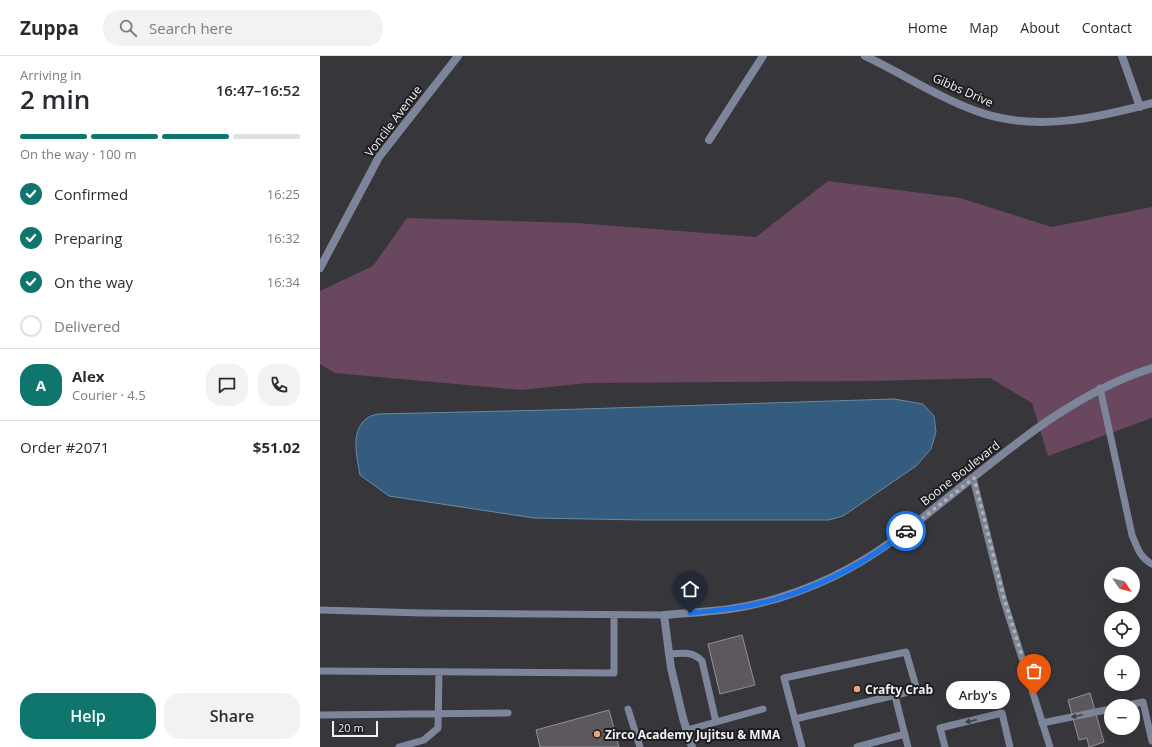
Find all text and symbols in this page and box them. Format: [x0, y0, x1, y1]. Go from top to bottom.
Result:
search box [103, 10, 383, 46]
text: Zuppa [20, 15, 79, 41]
icon: search [117, 17, 139, 39]
text: Search here [149, 18, 233, 38]
text: Home [908, 18, 947, 37]
text: Map [969, 18, 998, 37]
text: About [1020, 18, 1060, 37]
text: Contact [1082, 18, 1132, 37]
text: Arriving in [20, 66, 82, 84]
street label: Gibbs Drive [930, 69, 996, 111]
text: 16:47–16:52 [216, 80, 300, 100]
text: 2 min [20, 81, 90, 117]
street label: Voncile Avenue [361, 82, 426, 160]
text: On the way · 100 m [20, 145, 136, 163]
icon: check [20, 183, 42, 205]
text: Confirmed [54, 184, 128, 204]
text: 16:25 [267, 185, 300, 203]
icon: check [20, 227, 42, 249]
text: Preparing [54, 228, 122, 248]
text: 16:32 [267, 229, 300, 247]
icon: check [20, 271, 42, 293]
text: On the way [54, 272, 133, 292]
text: 16:34 [267, 273, 300, 291]
text: Delivered [54, 316, 121, 336]
button: chat [206, 364, 248, 406]
button: phone [258, 364, 300, 406]
text: Alex [72, 366, 104, 386]
text: A [36, 375, 46, 395]
text: Courier · 4.5 [72, 386, 146, 404]
text: Order #2071 [20, 437, 109, 457]
text: $51.02 [253, 437, 300, 457]
street label: Boone Boulevard [917, 437, 1003, 509]
courier [886, 511, 926, 551]
icon: car [895, 520, 917, 542]
north arrow [1104, 567, 1140, 603]
map controls [1104, 567, 1140, 735]
pin [673, 572, 707, 613]
icon: home [679, 578, 701, 600]
button: locate [1104, 611, 1140, 647]
pin [1017, 654, 1051, 695]
button: + [1104, 655, 1140, 691]
icon: bag [1023, 660, 1045, 682]
place label: Crafty Crab [865, 681, 933, 698]
callout: Arby's [946, 681, 1010, 709]
marker: Crafty Crab [852, 684, 862, 694]
text: Arby's [959, 686, 997, 704]
button: Help [20, 693, 156, 739]
button: Share [164, 693, 300, 739]
button: − [1104, 699, 1140, 735]
one-way arrow [1071, 713, 1083, 719]
one-way arrow [965, 718, 977, 724]
scale bar [332, 719, 378, 738]
text: 20 m [338, 720, 364, 735]
place label: Zirco Academy Jujitsu & MMA [605, 726, 781, 743]
marker: Zirco Academy Jujitsu & MMA [592, 729, 602, 739]

